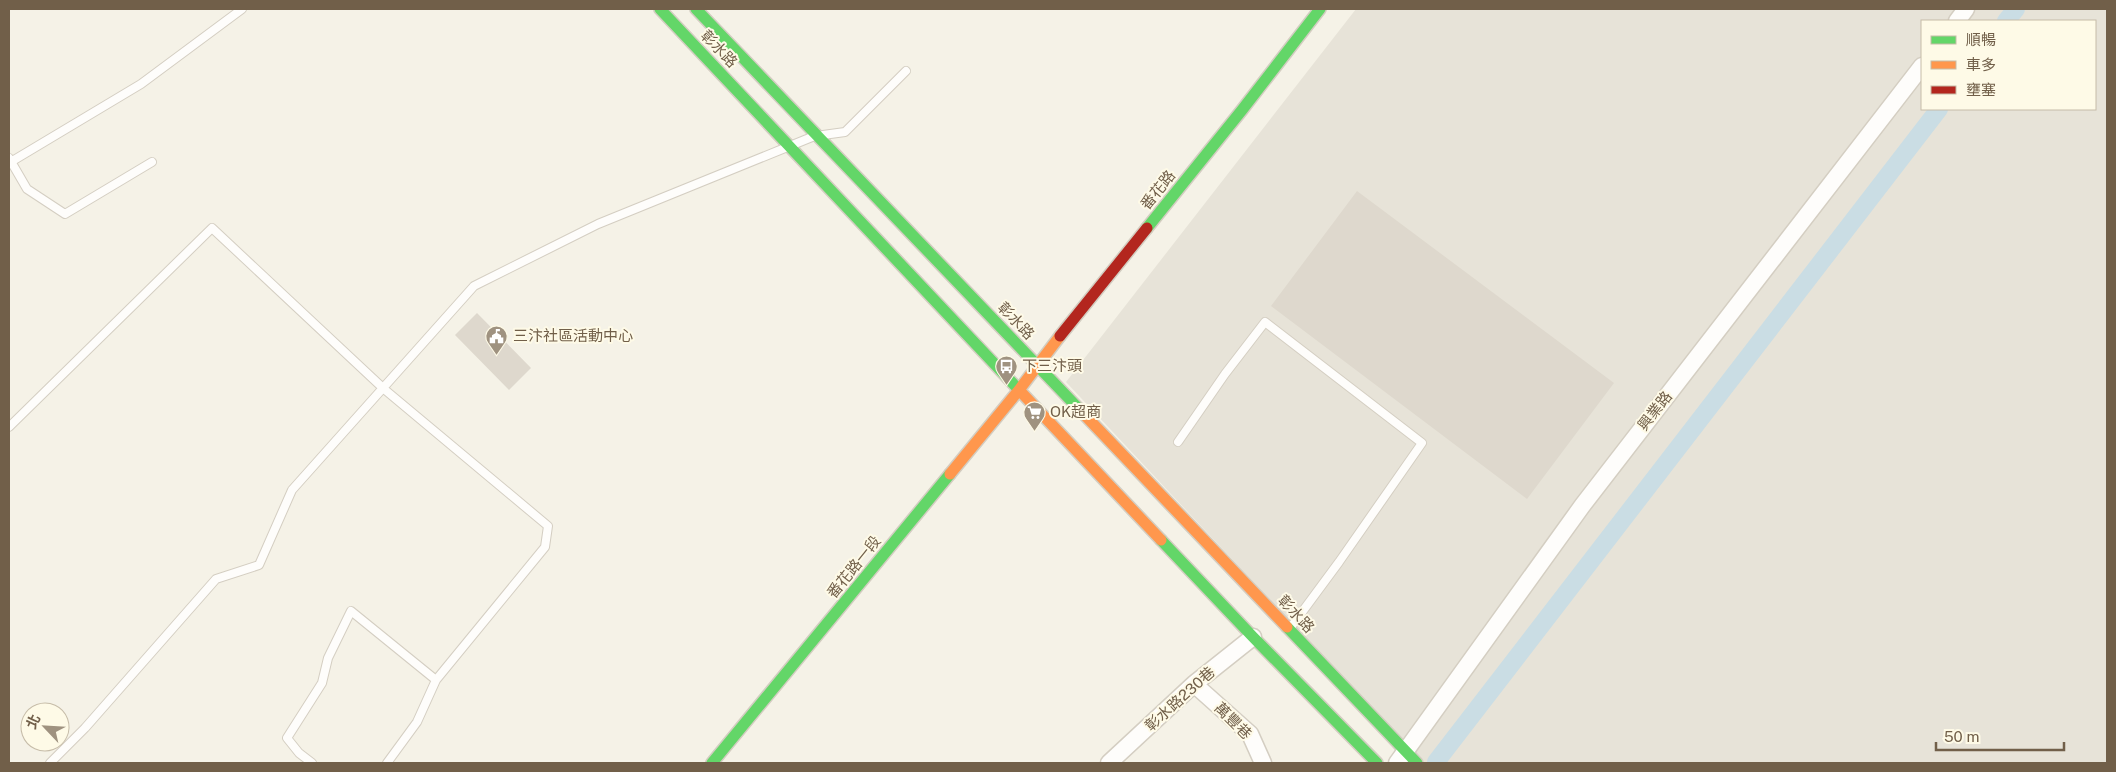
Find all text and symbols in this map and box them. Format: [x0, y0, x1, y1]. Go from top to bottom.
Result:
legend [1921, 20, 2096, 110]
street label: 彰水路 [698, 27, 741, 71]
text: 順暢 [1966, 31, 1996, 48]
text: 車多 [1966, 56, 1996, 73]
text: 壅塞 [1966, 81, 1996, 98]
street label: 番花路 [1137, 167, 1178, 213]
street label: 彰水路 [995, 299, 1038, 343]
public building icon: 三汴社區活動中心 [485, 324, 509, 355]
place label: 三汴社區活動中心 [513, 327, 633, 344]
bus stop icon: 下三汴頭 [994, 354, 1018, 385]
place label: 下三汴頭 [1022, 357, 1082, 374]
street label: 興業路 [1634, 388, 1675, 434]
supermarket icon: OK超商 [1022, 400, 1046, 431]
place label: OK超商 [1050, 403, 1101, 420]
street label: 番花路一段 [823, 532, 884, 601]
street label: 彰水路 [1275, 591, 1318, 636]
street label: 彰水路230巷 [1141, 663, 1218, 734]
street label: 萬豐巷 [1211, 699, 1255, 743]
north arrow [20, 702, 70, 752]
text: 北 [23, 712, 43, 731]
scale bar [1936, 720, 2064, 752]
text: 50 m [1944, 728, 1979, 745]

